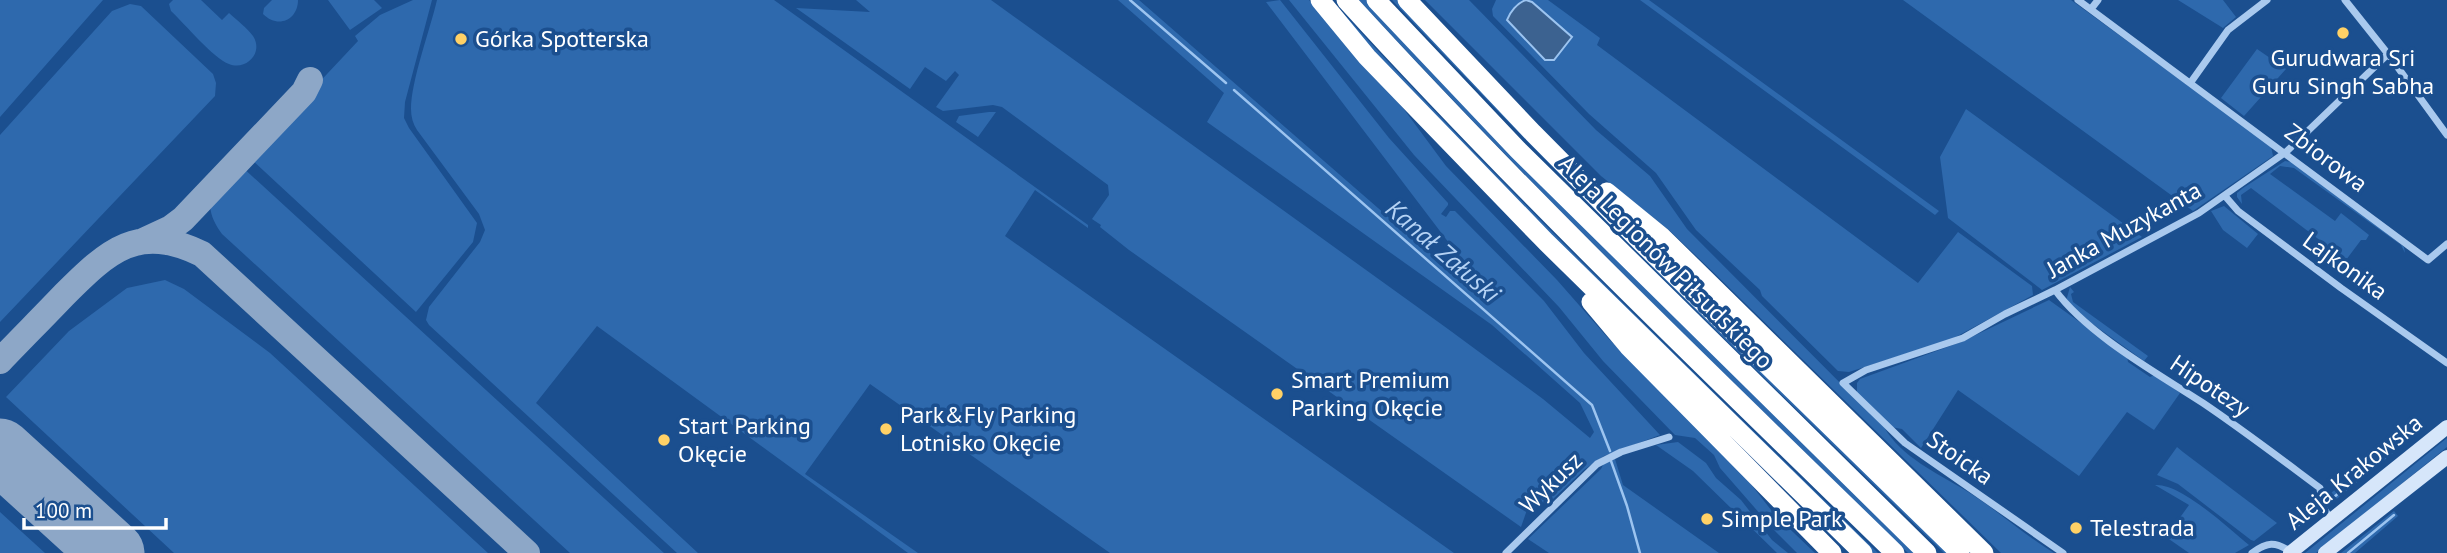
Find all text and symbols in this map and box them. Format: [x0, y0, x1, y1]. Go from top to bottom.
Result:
place label: Górka Spotterska [475, 23, 649, 54]
marker: Gurudwara Sri Guru Singh Sabha [2335, 25, 2351, 41]
marker: Górka Spotterska [453, 31, 469, 47]
place label: Gurudwara Sri Guru Singh Sabha [2252, 42, 2434, 101]
street label: Zbiorowa [2279, 116, 2374, 199]
street label: Aleja Legionów Piłsudskiego [1553, 148, 1780, 375]
street label: Janka Muzykanta [2040, 174, 2206, 285]
water label: Kanał Załuski [1379, 192, 1508, 310]
street label: Lajkonika [2297, 224, 2394, 307]
street label: Hipotezy [2164, 348, 2256, 424]
place label: Smart Premium Parking Okęcie [1291, 364, 1450, 423]
marker: Smart Premium Parking Okęcie [1269, 386, 1285, 402]
place label: Park&Fly Parking Lotnisko Okęcie [900, 399, 1076, 458]
street label: Aleja Krakowska [2279, 407, 2428, 536]
place label: Start Parking Okęcie [678, 410, 811, 469]
marker: Park&Fly Parking Lotnisko Okęcie [878, 421, 894, 437]
street label: Stoicka [1921, 424, 2000, 492]
marker: Start Parking Okęcie [656, 432, 672, 448]
street label: Wykusz [1513, 445, 1589, 520]
scale bar [24, 486, 166, 530]
text: 100 m [35, 497, 92, 524]
place label: Simple Park [1721, 503, 1843, 534]
marker: Simple Park [1699, 511, 1715, 527]
place label: Telestrada [2090, 512, 2195, 543]
marker: Telestrada [2068, 520, 2084, 536]

